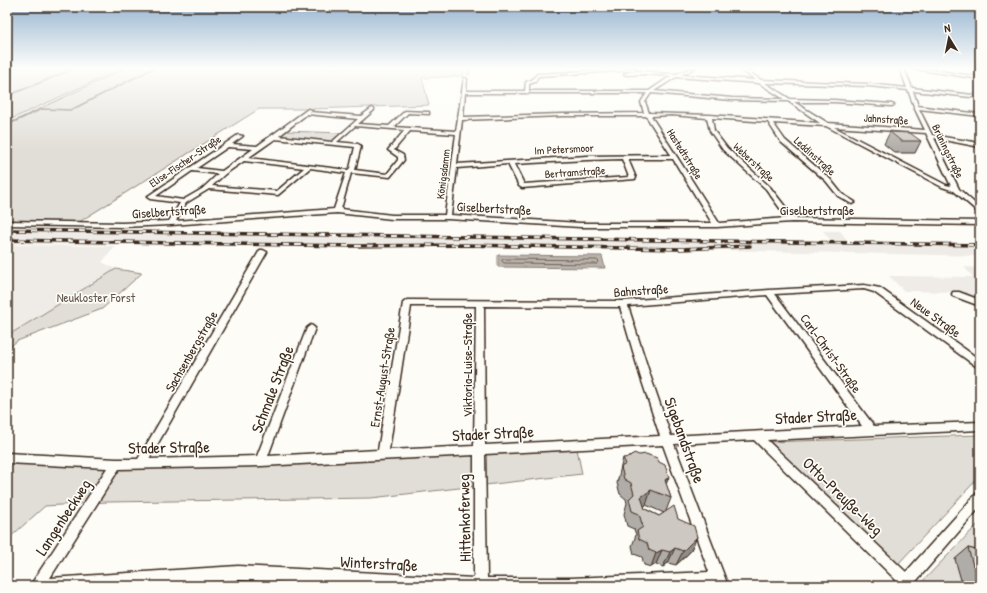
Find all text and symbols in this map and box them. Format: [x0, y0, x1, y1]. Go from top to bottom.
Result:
north arrow [929, 18, 969, 58]
text: N [943, 21, 952, 36]
street label: Jahnstraße [863, 110, 909, 128]
street label: Brüningstraße [929, 122, 967, 181]
street label: Hastedtstraße [664, 126, 706, 182]
street label: Elise-Fischer-Straße [146, 131, 224, 190]
street label: Leddinstraße [791, 134, 839, 179]
street label: Weberstraße [731, 139, 778, 185]
street label: Im Petersmoor [534, 140, 595, 158]
street label: Königsdamm [433, 148, 453, 200]
street label: Bertramstraße [544, 163, 606, 181]
street label: Giselbertstraße [456, 197, 532, 219]
street label: Giselbertstraße [131, 199, 207, 223]
street label: Giselbertstraße [780, 201, 854, 219]
street label: Bahnstraße [613, 279, 669, 301]
park label: Neukloster Forst [57, 288, 136, 306]
street label: Neue Straße [907, 293, 965, 341]
street label: Sachsenbergstraße [161, 307, 221, 395]
street label: Carl-Christ-Straße [796, 310, 866, 396]
street label: Viktoria-Luise-Straße [458, 313, 476, 417]
street label: Ernst-August-Straße [365, 326, 399, 428]
street label: Schmale Straße [245, 342, 299, 436]
street label: Sigebandstraße [659, 394, 711, 486]
street label: Stader Straße [775, 403, 858, 429]
street label: Stader Straße [452, 420, 535, 446]
street label: Stader Straße [128, 435, 211, 459]
street label: Otto-Preuße-Weg [798, 452, 888, 540]
street label: Hittenkoferweg [452, 474, 476, 562]
street label: Langenbeckweg [30, 475, 96, 559]
street label: Winterstraße [340, 550, 419, 576]

